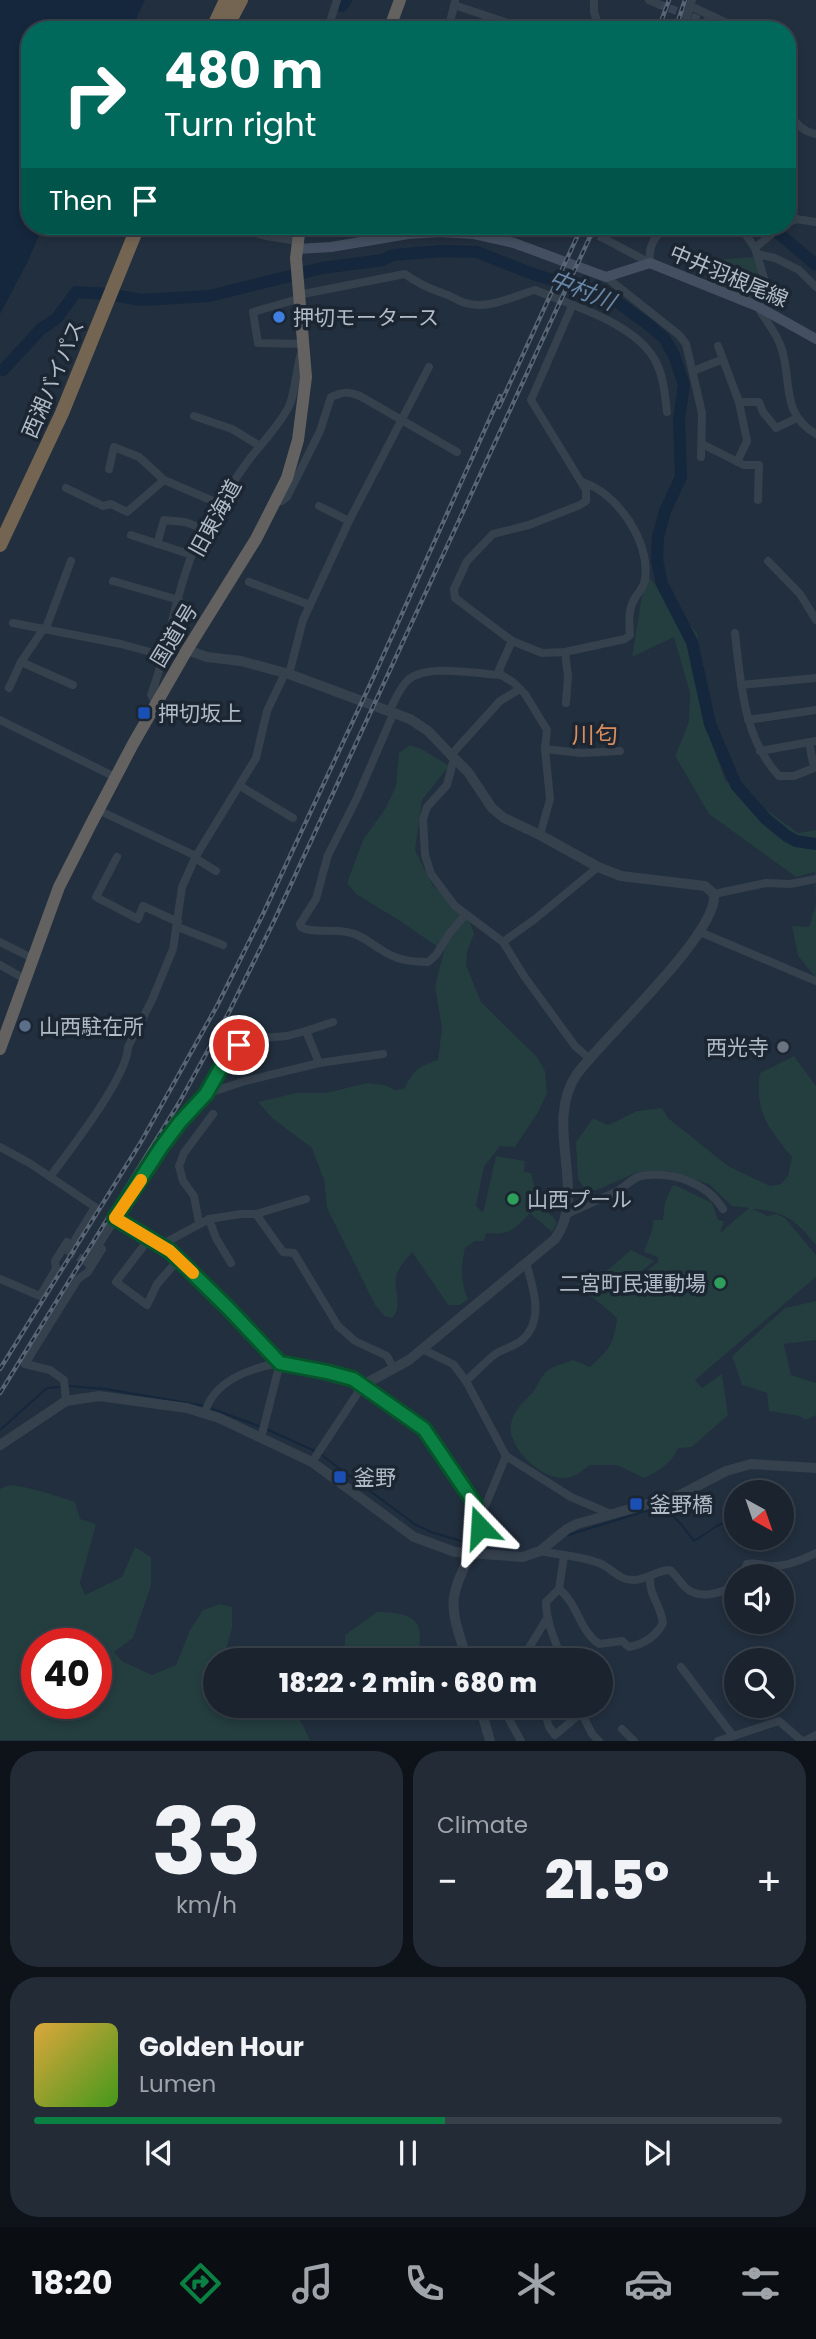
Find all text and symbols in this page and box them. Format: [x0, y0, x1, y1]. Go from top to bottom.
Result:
text: 480 m [164, 37, 323, 105]
icon: right [49, 49, 140, 140]
text: Turn right [164, 102, 316, 147]
icon: arrive [126, 182, 164, 220]
text: Then [49, 183, 112, 219]
street label: 中井羽根尾線 [665, 238, 793, 314]
water label: 中村川 [544, 262, 623, 319]
place label: 押切モータース [293, 303, 439, 332]
marker: 押切モータース [271, 309, 287, 325]
street label: 西湘バイパス [15, 316, 91, 442]
street label: 旧東海道 [182, 474, 248, 562]
street label: 国道1号 [144, 598, 204, 672]
place label: 押切坂上 [158, 699, 242, 728]
marker: 押切坂上 [136, 705, 152, 721]
district label: 川匂 [572, 719, 618, 751]
place label: 山西駐在所 [39, 1012, 144, 1041]
pin [209, 1015, 269, 1075]
marker: 山西駐在所 [17, 1018, 33, 1034]
icon: arrive [220, 1026, 258, 1064]
place label: 西光寺 [706, 1033, 769, 1062]
marker: 西光寺 [775, 1039, 791, 1055]
place label: 山西プール [527, 1185, 632, 1214]
marker: 山西プール [505, 1191, 521, 1207]
place label: 二宮町民運動場 [559, 1269, 706, 1298]
marker: 二宮町民運動場 [712, 1275, 728, 1291]
place label: 釜野 [354, 1463, 396, 1492]
marker: 釜野 [332, 1469, 348, 1485]
north arrow [724, 1480, 794, 1550]
map controls [724, 1480, 794, 1718]
position arrow [443, 1490, 517, 1564]
place label: 釜野橋 [650, 1490, 713, 1519]
marker: 釜野橋 [628, 1496, 644, 1512]
button: sound [724, 1564, 794, 1634]
speed limit sign: 40 [21, 1628, 112, 1719]
button: search [724, 1648, 794, 1718]
text: 18:22 · 2 min · 680 m [279, 1665, 537, 1701]
text: 33 [151, 1778, 262, 1906]
text: Climate [437, 1809, 528, 1841]
text: 21.5° [545, 1844, 669, 1917]
text: − [437, 1855, 458, 1908]
text: + [756, 1855, 782, 1908]
text: km/h [176, 1889, 237, 1921]
text: Golden Hour [139, 2029, 304, 2065]
text: Lumen [139, 2068, 216, 2100]
icon: previous [140, 2134, 178, 2172]
icon: pause [389, 2134, 427, 2172]
icon: next [638, 2134, 676, 2172]
icon: directions [176, 2259, 225, 2308]
icon: music [288, 2259, 337, 2308]
icon: phone [400, 2259, 449, 2308]
icon: climate [512, 2259, 561, 2308]
icon: car [624, 2259, 673, 2308]
icon: filters [736, 2259, 785, 2308]
text: 18:20 [32, 2260, 113, 2305]

